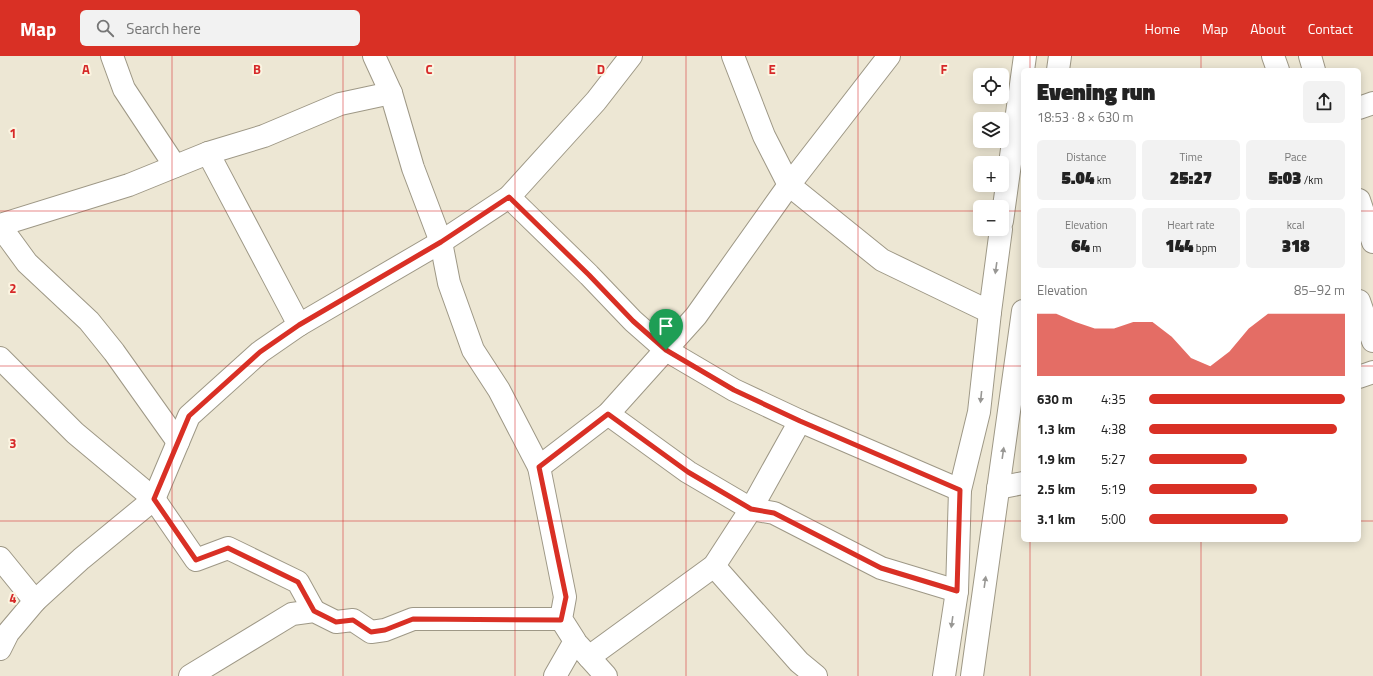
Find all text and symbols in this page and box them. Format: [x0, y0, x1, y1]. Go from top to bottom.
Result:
search box [80, 10, 360, 46]
text: Map [20, 14, 56, 43]
icon: search [94, 17, 116, 39]
text: Search here [126, 17, 201, 40]
text: Home [1145, 18, 1180, 39]
text: Map [1202, 18, 1228, 39]
text: About [1250, 18, 1286, 39]
text: Contact [1308, 18, 1353, 39]
text: A [82, 59, 90, 79]
text: B [253, 59, 261, 79]
text: C [425, 59, 433, 79]
text: D [597, 59, 605, 79]
text: E [768, 59, 776, 79]
text: F [941, 59, 948, 79]
map controls [973, 68, 1009, 236]
button: locate [973, 68, 1009, 104]
text: Evening run [1037, 75, 1155, 109]
button: share [1303, 81, 1345, 123]
text: 18:53 · 8 × 630 m [1037, 107, 1133, 127]
button: layers [973, 112, 1009, 148]
text: 1 [9, 123, 17, 143]
text: Distance [1066, 149, 1106, 165]
text: Time [1180, 149, 1202, 165]
text: Pace [1285, 149, 1307, 165]
button: + [973, 156, 1009, 192]
text: 5.04 [1061, 165, 1094, 191]
text: 25:27 [1170, 165, 1212, 191]
text: 5:03 [1268, 165, 1301, 191]
text: km [1094, 172, 1111, 188]
text: /km [1301, 172, 1323, 188]
button: − [973, 200, 1009, 236]
text: Elevation [1065, 217, 1108, 233]
text: Heart rate [1167, 217, 1215, 233]
text: kcal [1287, 217, 1305, 233]
text: 64 [1071, 233, 1090, 259]
text: 144 [1165, 233, 1193, 259]
text: 318 [1282, 233, 1310, 259]
text: m [1090, 240, 1101, 256]
text: bpm [1193, 240, 1217, 256]
one-way arrow [993, 262, 999, 274]
text: 2 [9, 278, 17, 298]
text: Elevation [1037, 280, 1088, 300]
text: 85–92 m [1294, 280, 1345, 300]
pin [649, 309, 683, 350]
icon: arrive [655, 315, 677, 337]
text: 630 m [1037, 389, 1073, 409]
text: 4:35 [1101, 389, 1126, 409]
one-way arrow [978, 391, 984, 403]
text: 1.3 km [1037, 419, 1075, 439]
text: 4:38 [1101, 419, 1126, 439]
text: 3 [9, 433, 17, 453]
one-way arrow [1000, 447, 1006, 459]
text: 1.9 km [1037, 449, 1075, 469]
text: 5:27 [1101, 449, 1126, 469]
text: 2.5 km [1037, 479, 1075, 499]
text: 5:19 [1101, 479, 1126, 499]
text: 3.1 km [1037, 509, 1075, 529]
text: 5:00 [1101, 509, 1126, 529]
one-way arrow [982, 576, 988, 588]
text: 4 [9, 588, 17, 608]
one-way arrow [949, 616, 955, 628]

